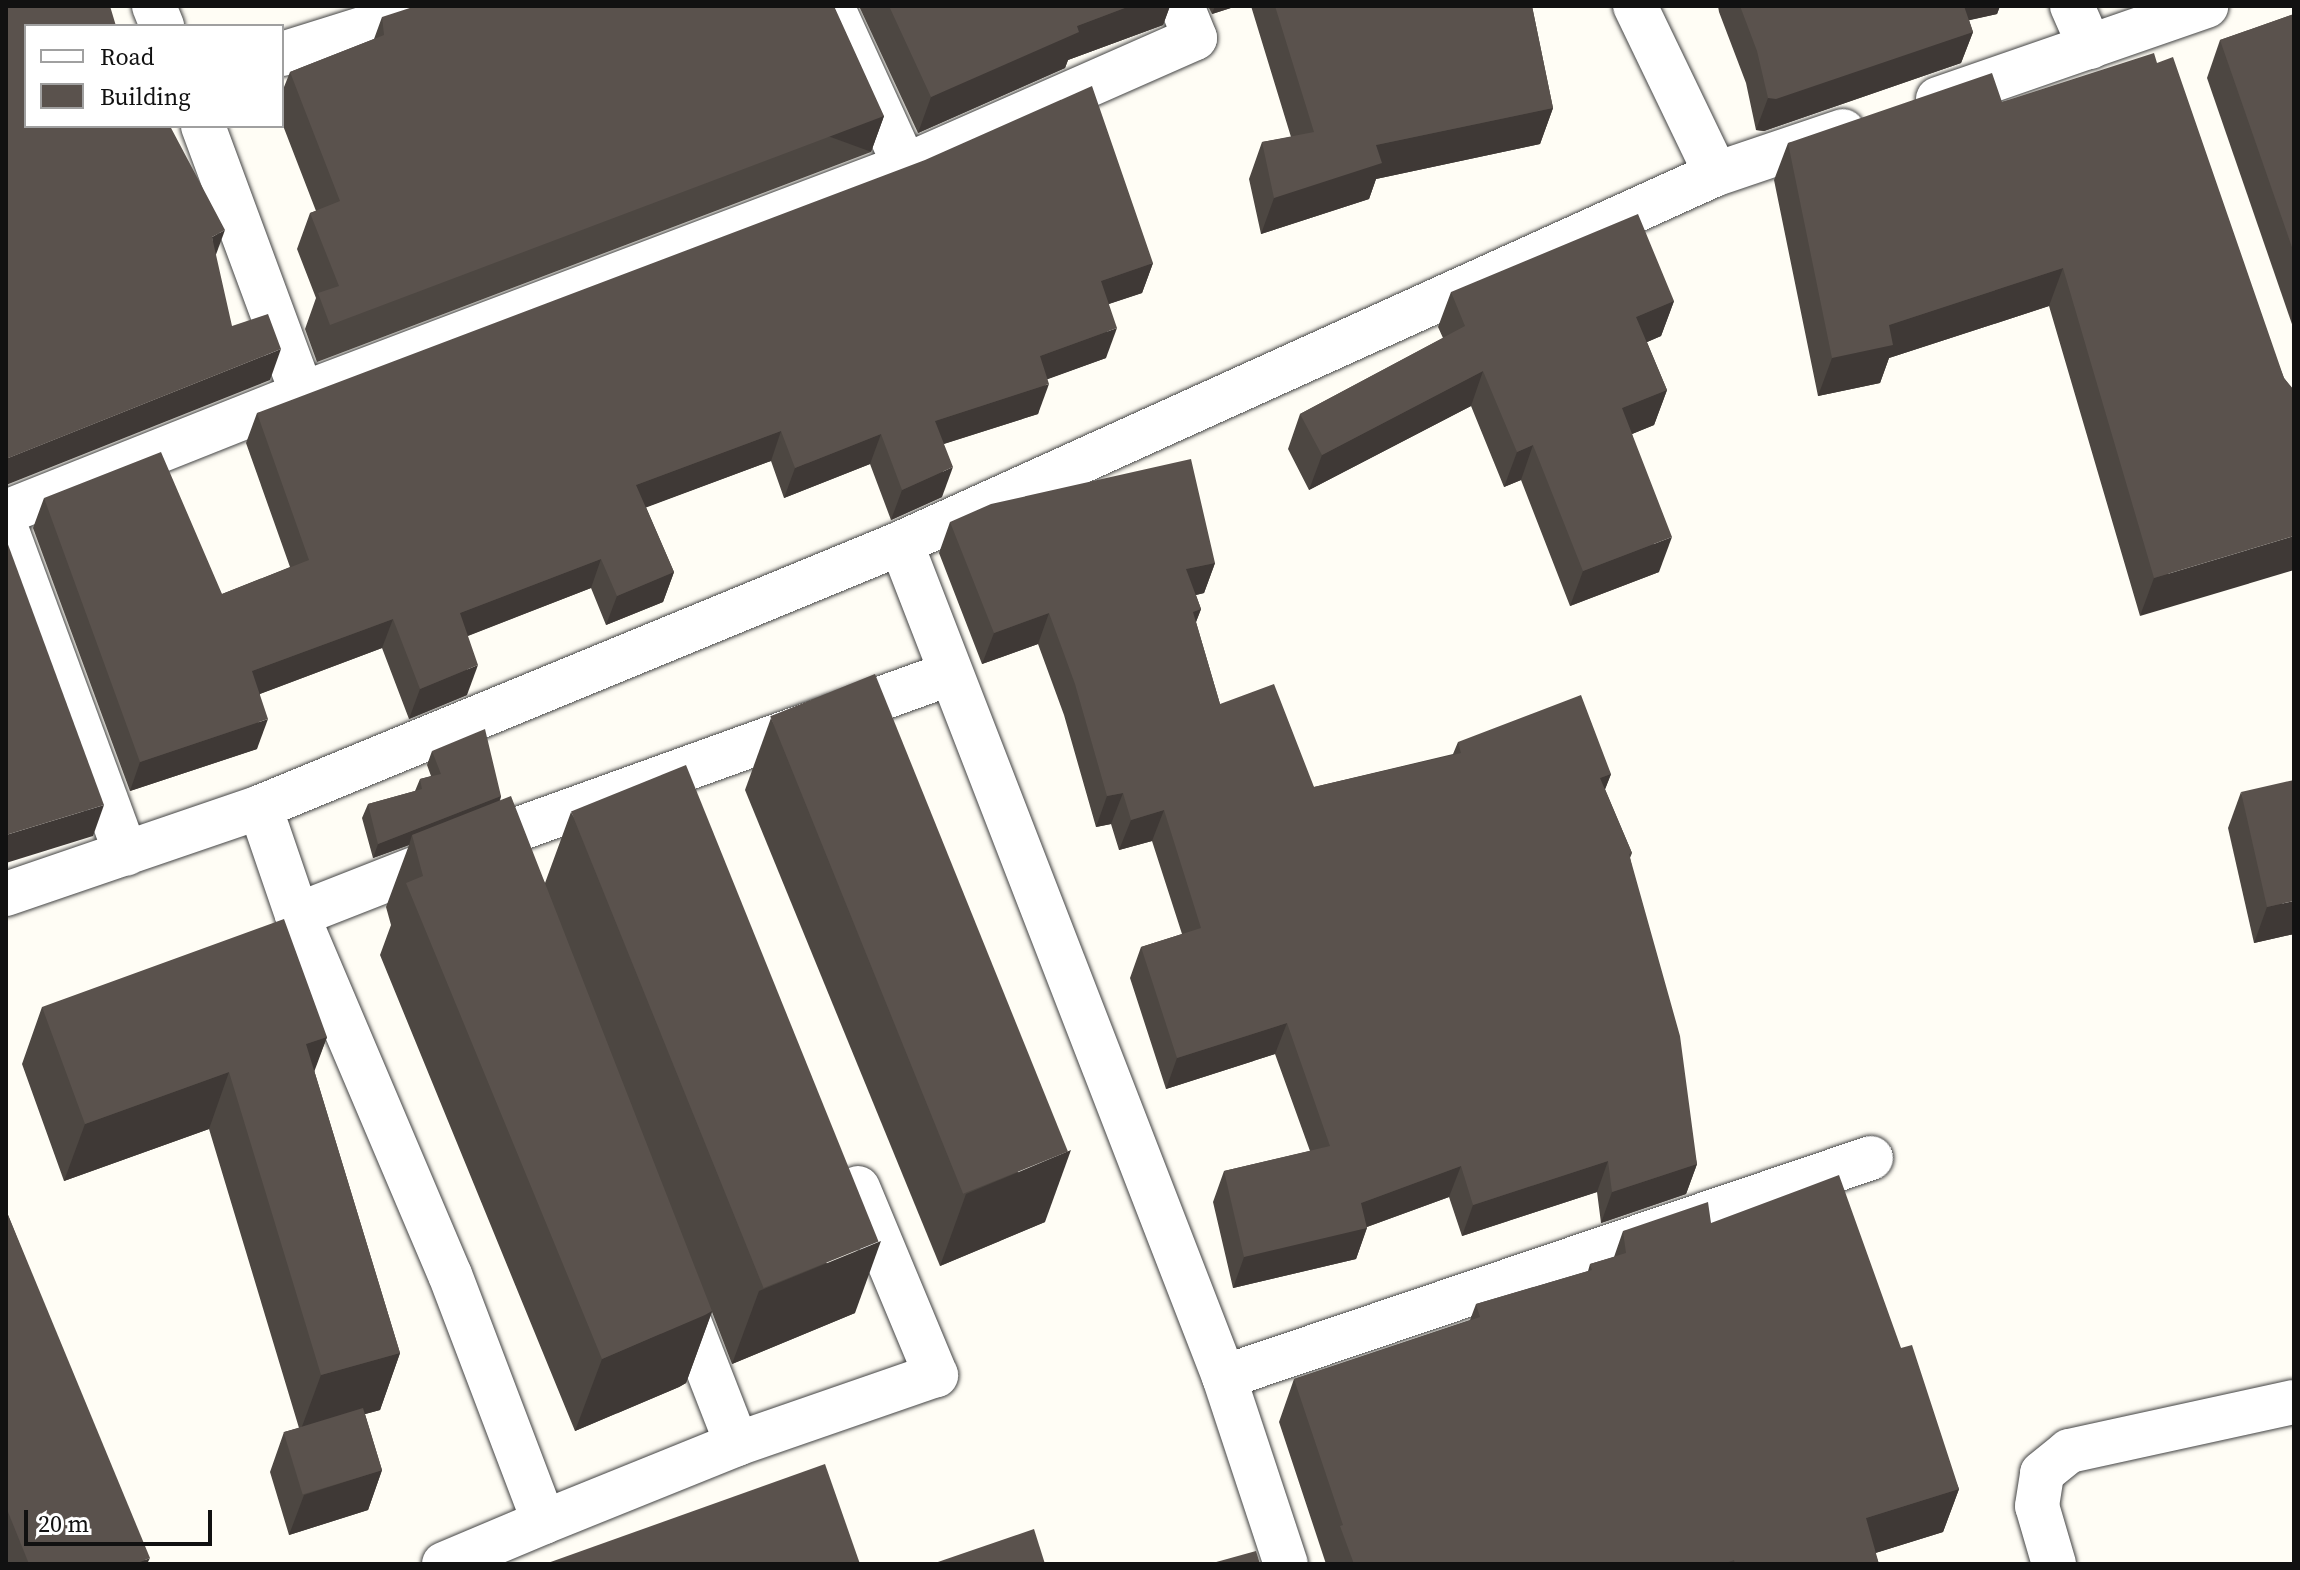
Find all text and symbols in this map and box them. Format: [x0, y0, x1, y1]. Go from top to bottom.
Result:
legend [24, 24, 284, 128]
text: Road [100, 40, 154, 73]
text: Building [100, 80, 191, 113]
scale bar [28, 1494, 216, 1544]
text: 20 m [38, 1507, 89, 1540]

